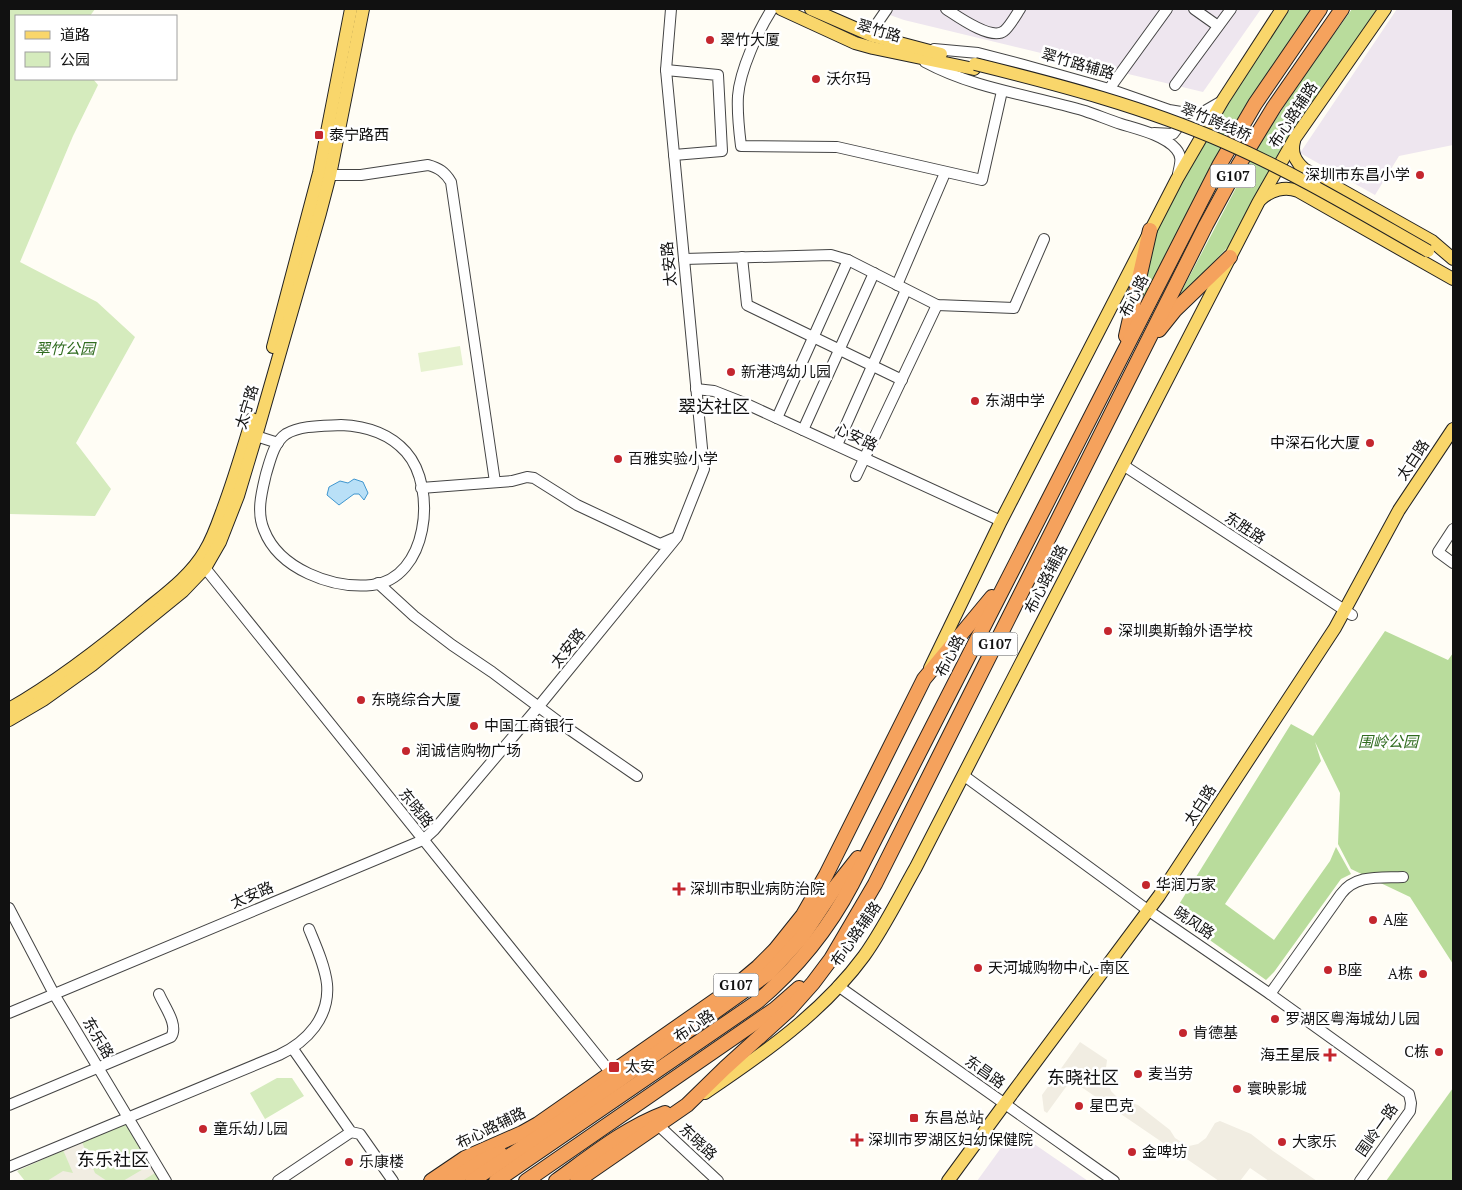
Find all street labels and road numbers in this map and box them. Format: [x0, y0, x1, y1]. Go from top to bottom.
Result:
street label: 翠竹路 [855, 14, 904, 46]
street label: 翠竹路辅路 [1039, 43, 1117, 83]
street label: 布心路辅路 [1263, 78, 1321, 151]
street label: 翠竹跨线桥 [1178, 97, 1255, 145]
road number: G107 [1210, 165, 1256, 188]
street label: 太安路 [656, 241, 680, 287]
street label: 布心路 [1114, 271, 1152, 320]
street label: 太宁路 [230, 382, 262, 431]
street label: 心安路 [832, 418, 881, 455]
street label: 太白路 [1391, 435, 1433, 484]
street label: 东胜路 [1221, 507, 1270, 548]
street label: 布心路辅路 [1019, 541, 1071, 617]
street label: 太安路 [545, 624, 589, 671]
street label: 布心路 [930, 631, 968, 680]
road number: G107 [972, 633, 1018, 656]
street label: 太白路 [1179, 780, 1220, 829]
street label: 东晓路 [395, 784, 439, 831]
street label: 太安路 [227, 876, 276, 912]
street label: 布心路辅路 [825, 897, 885, 970]
street label: 晓风路 [1170, 901, 1219, 943]
road number: G107 [714, 974, 758, 996]
street label: 布心路 [669, 1004, 718, 1046]
street label: 东乐路 [79, 1013, 119, 1062]
street label: 东昌路 [961, 1050, 1010, 1092]
street label: 围岭一路 [1351, 1099, 1402, 1160]
street label: 布心路辅路 [452, 1102, 529, 1153]
street label: 东晓路 [675, 1119, 722, 1164]

